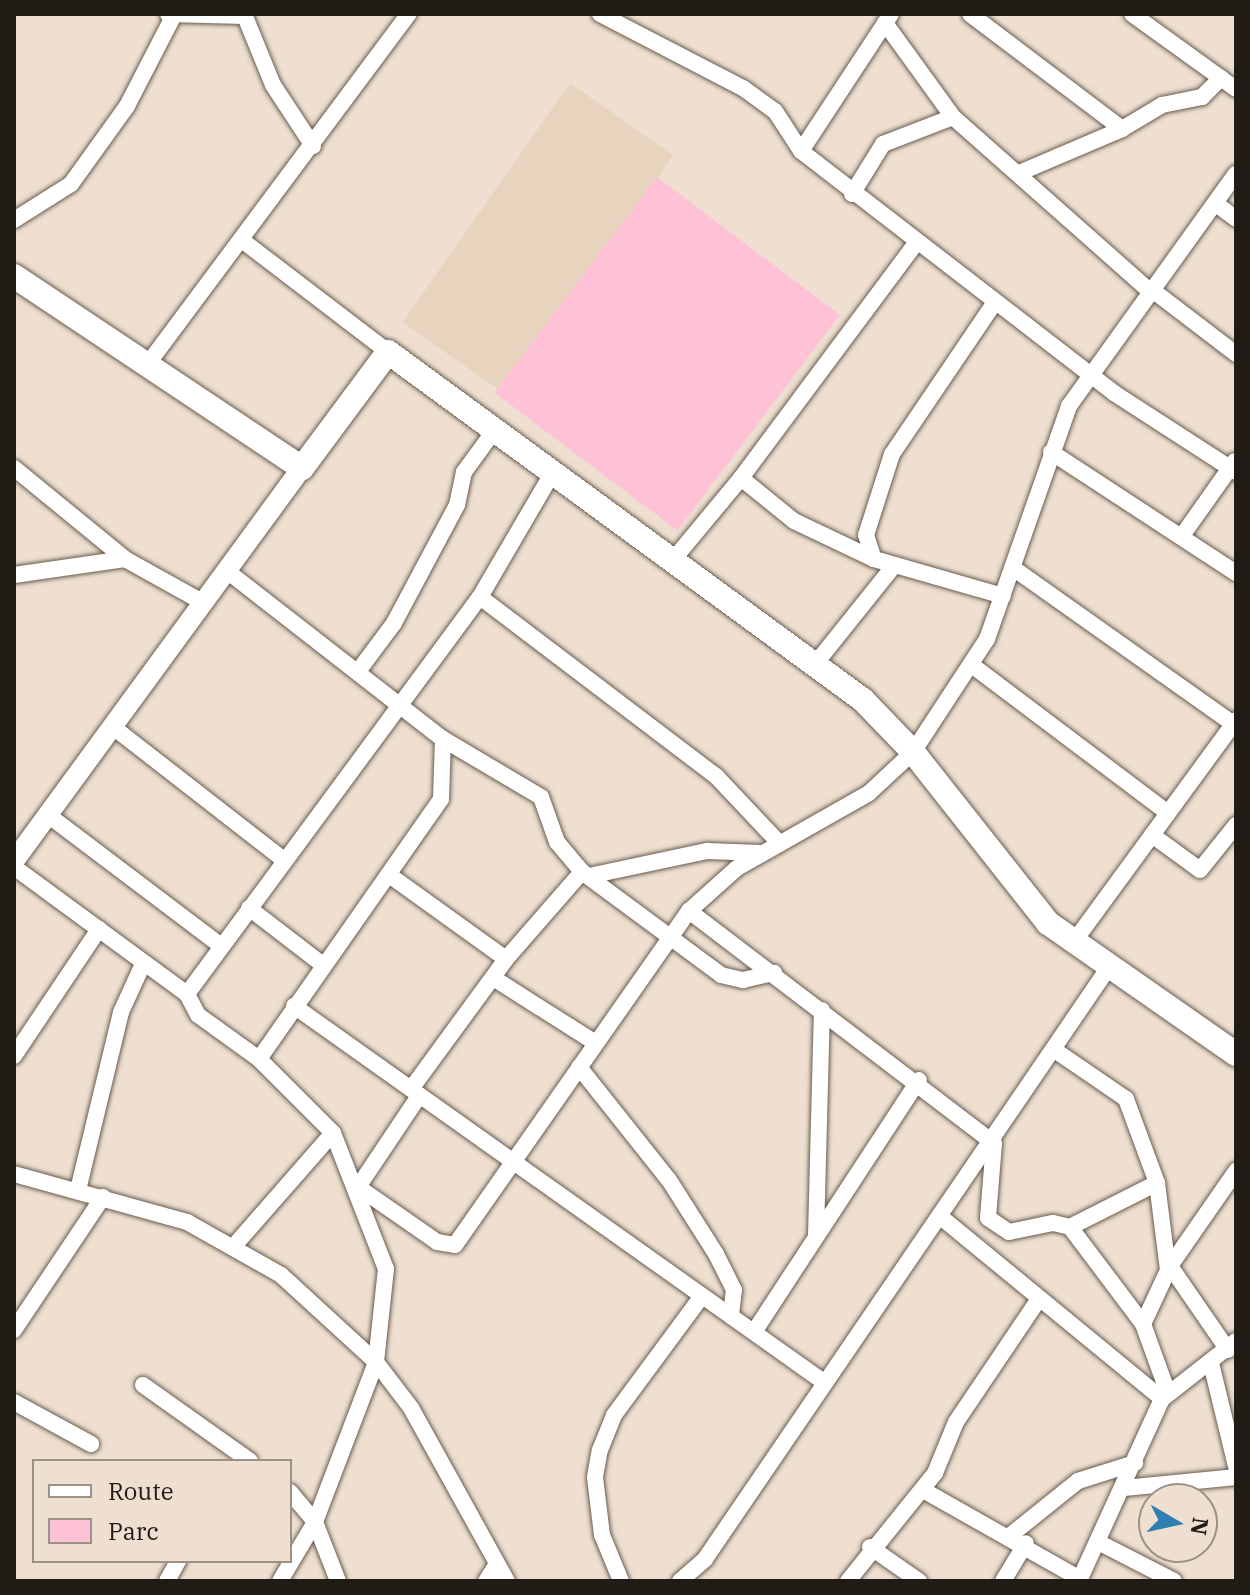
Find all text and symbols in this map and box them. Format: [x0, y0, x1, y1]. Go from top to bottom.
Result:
legend [32, 1459, 292, 1563]
text: Route [108, 1475, 174, 1507]
north arrow [1138, 1483, 1218, 1563]
text: Parc [108, 1515, 159, 1547]
text: N [1185, 1516, 1216, 1537]

